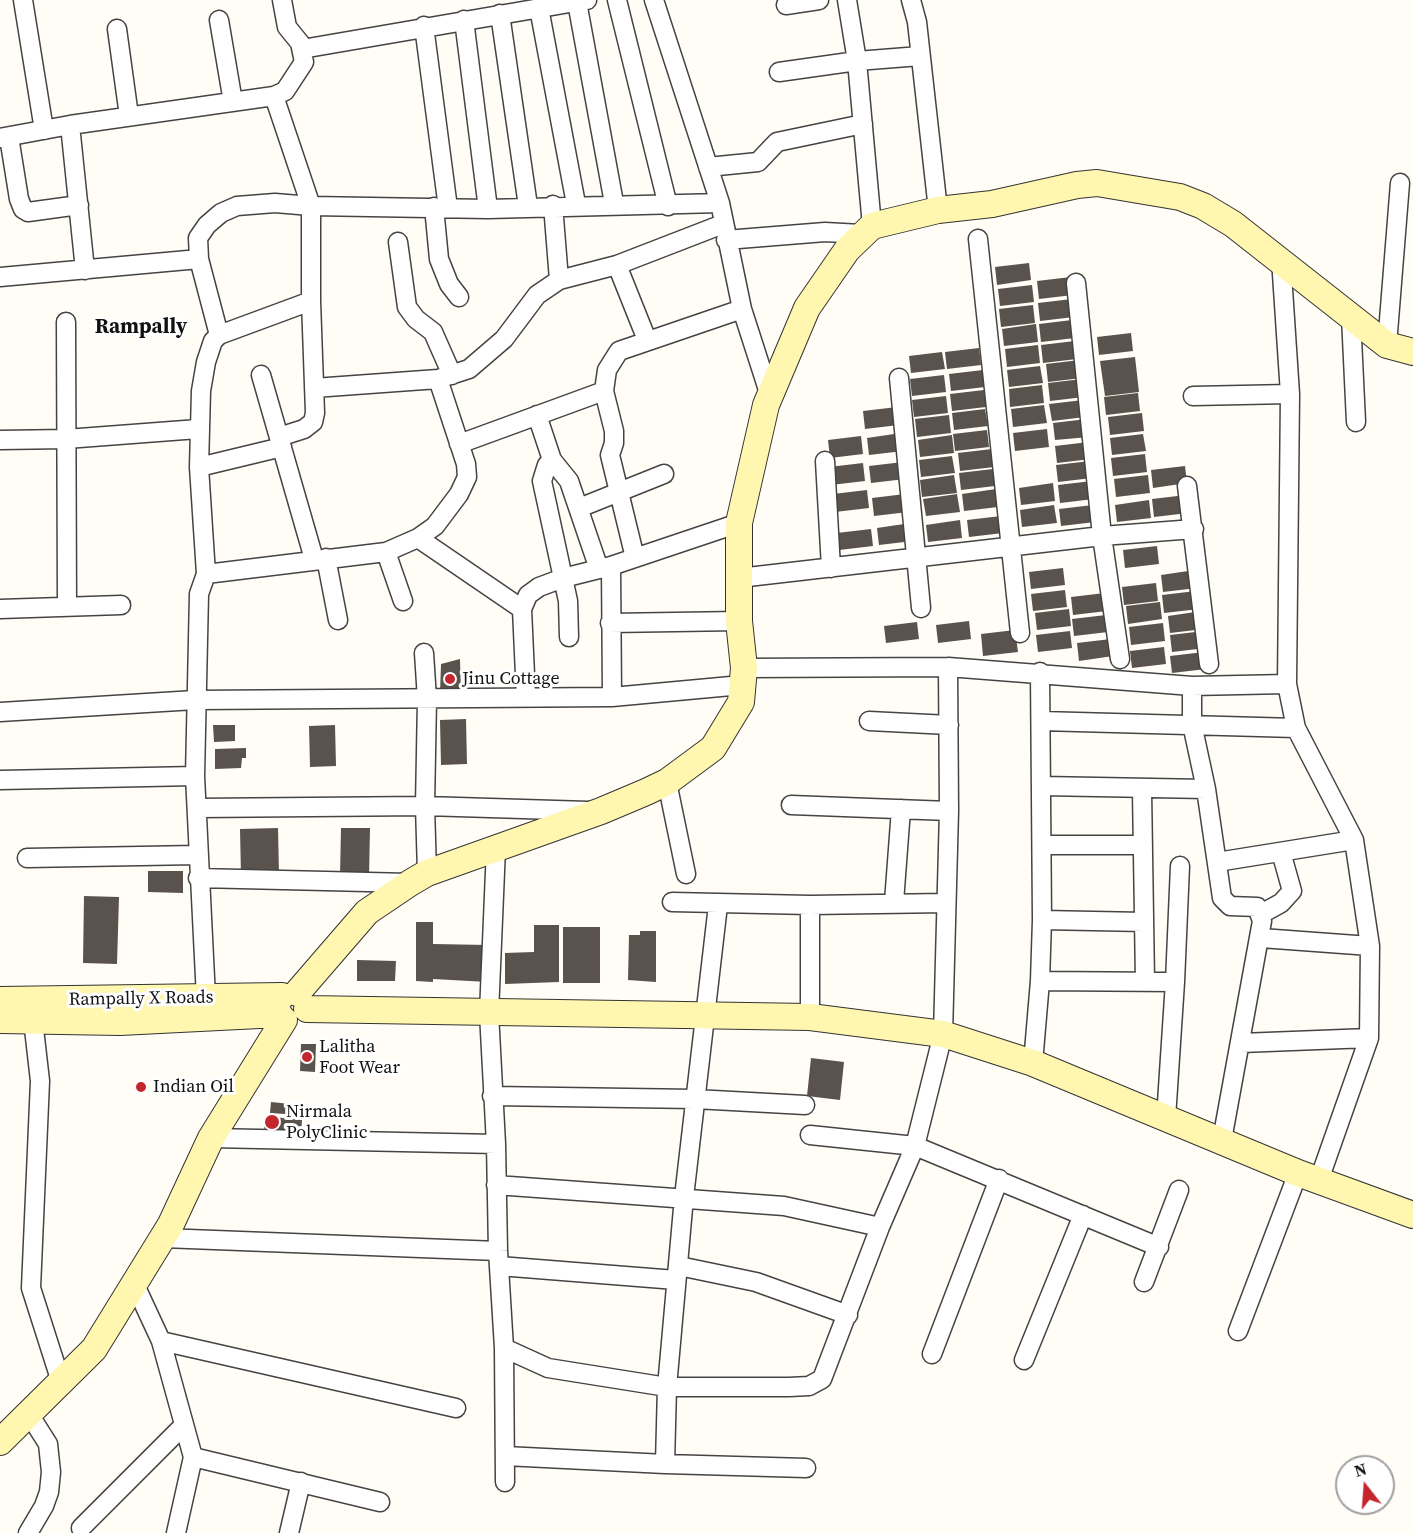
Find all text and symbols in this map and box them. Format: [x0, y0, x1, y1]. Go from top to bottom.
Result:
district label: Rampally [95, 315, 187, 341]
place label: Jinu Cottage [462, 668, 560, 690]
marker: Jinu Cottage [443, 672, 457, 686]
street label: Rampally X Roads [68, 987, 214, 1011]
place label: Lalitha Foot Wear [319, 1036, 400, 1078]
marker: Lalitha Foot Wear [300, 1050, 314, 1064]
place label: Indian Oil [153, 1076, 234, 1098]
marker: Indian Oil [134, 1080, 148, 1094]
place label: Nirmala PolyClinic [286, 1101, 367, 1144]
marker: Nirmala PolyClinic [263, 1113, 281, 1131]
north arrow [1335, 1455, 1395, 1515]
text: N [1352, 1457, 1369, 1482]

